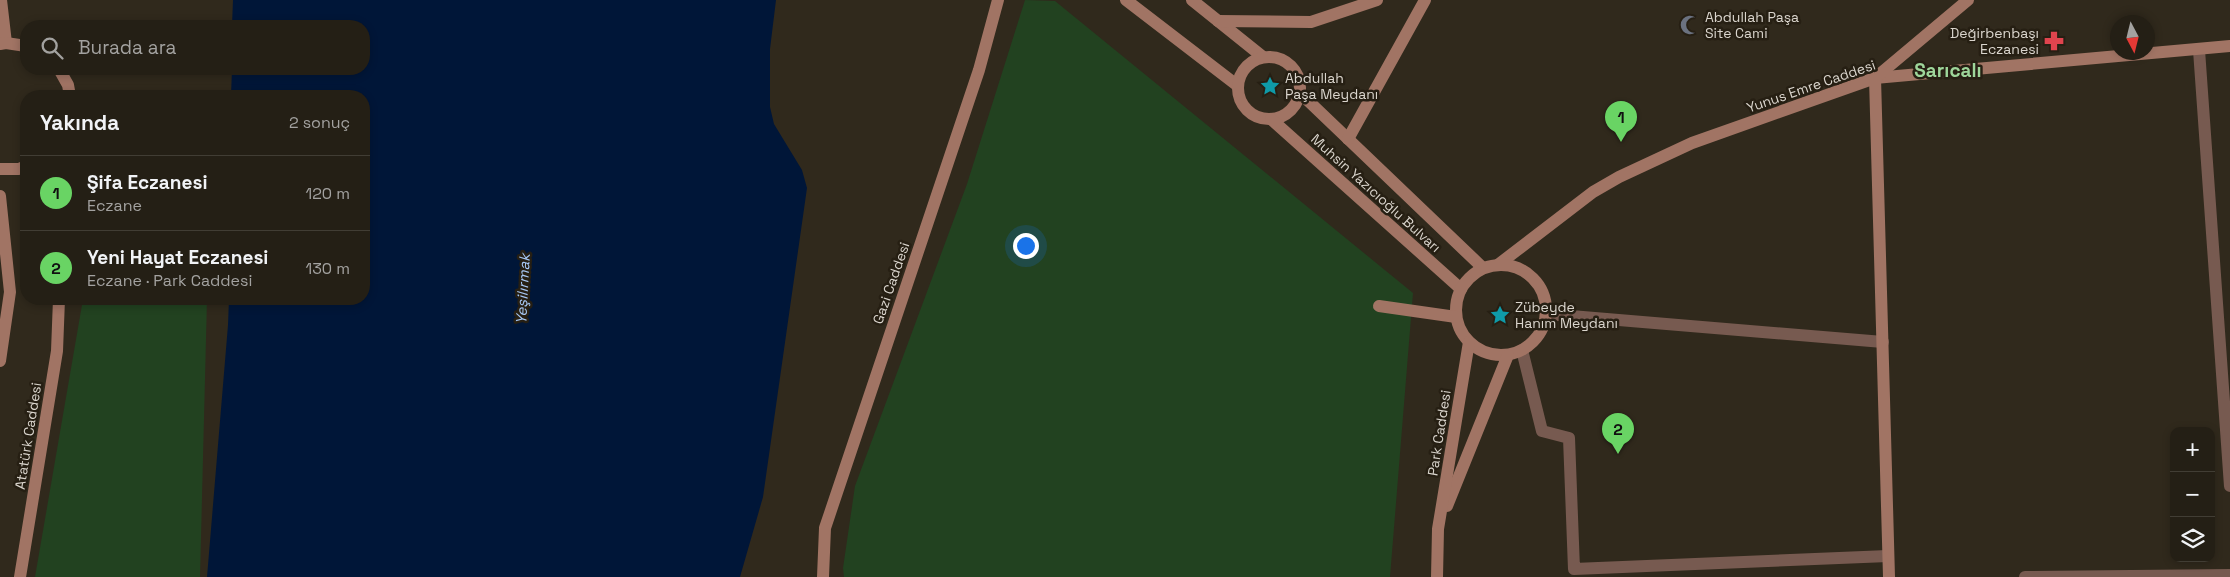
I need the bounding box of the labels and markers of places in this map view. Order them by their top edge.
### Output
place label: Abdullah Paşa Site Cami [1705,8,1799,42]
mosque icon: Abdullah Paşa Site Cami [1679,14,1701,36]
place label: Değirbenbaşı Eczanesi [1950,24,2039,58]
pharmacy icon: Değirbenbaşı Eczanesi [2043,30,2065,52]
place label: Abdullah Paşa Meydanı [1285,69,1378,103]
place icon: Abdullah Paşa Meydanı [1259,75,1281,97]
pin: 1 [1605,101,1637,142]
place label: Zübeyde Hanım Meydanı [1515,298,1618,332]
place icon: Zübeyde Hanım Meydanı [1489,304,1511,326]
pin: 2 [1602,413,1634,454]

